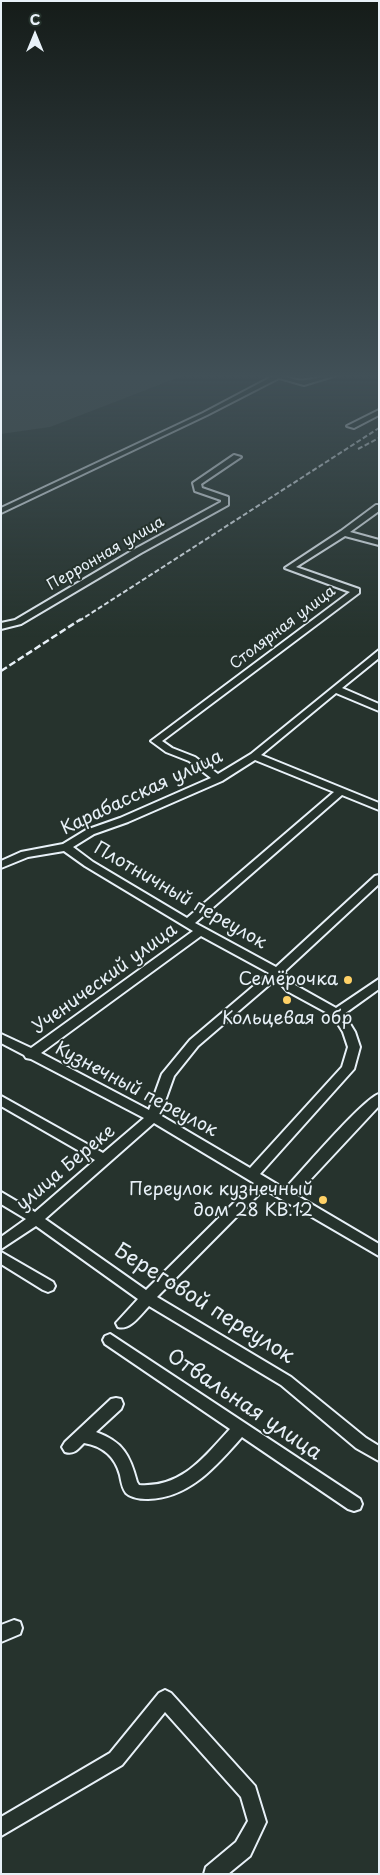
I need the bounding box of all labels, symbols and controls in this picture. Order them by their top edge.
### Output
text: С [30,9,40,30]
north arrow [10,10,60,60]
street label: Перронная улица [44,513,168,595]
street label: Столярная улица [227,582,339,674]
street label: Карабасская улица [58,746,226,840]
street label: Плотничный переулок [90,838,270,954]
street label: Ученический улица [28,919,182,1039]
place label: Семёрочка [239,969,338,991]
marker: Семёрочка [342,974,354,986]
marker: Кольцевая обр [281,994,293,1006]
place label: Кольцевая обр [222,1008,352,1030]
street label: Кузнечный переулок [51,1038,221,1142]
street label: улица Береке [12,1121,120,1215]
place label: Переулок кузнечный дом 28 КВ.12 [129,1179,313,1222]
marker: Переулок кузнечный дом 28 КВ.12 [317,1194,329,1206]
street label: Береговой переулок [109,1238,299,1370]
street label: Отвальная улица [162,1344,326,1466]

